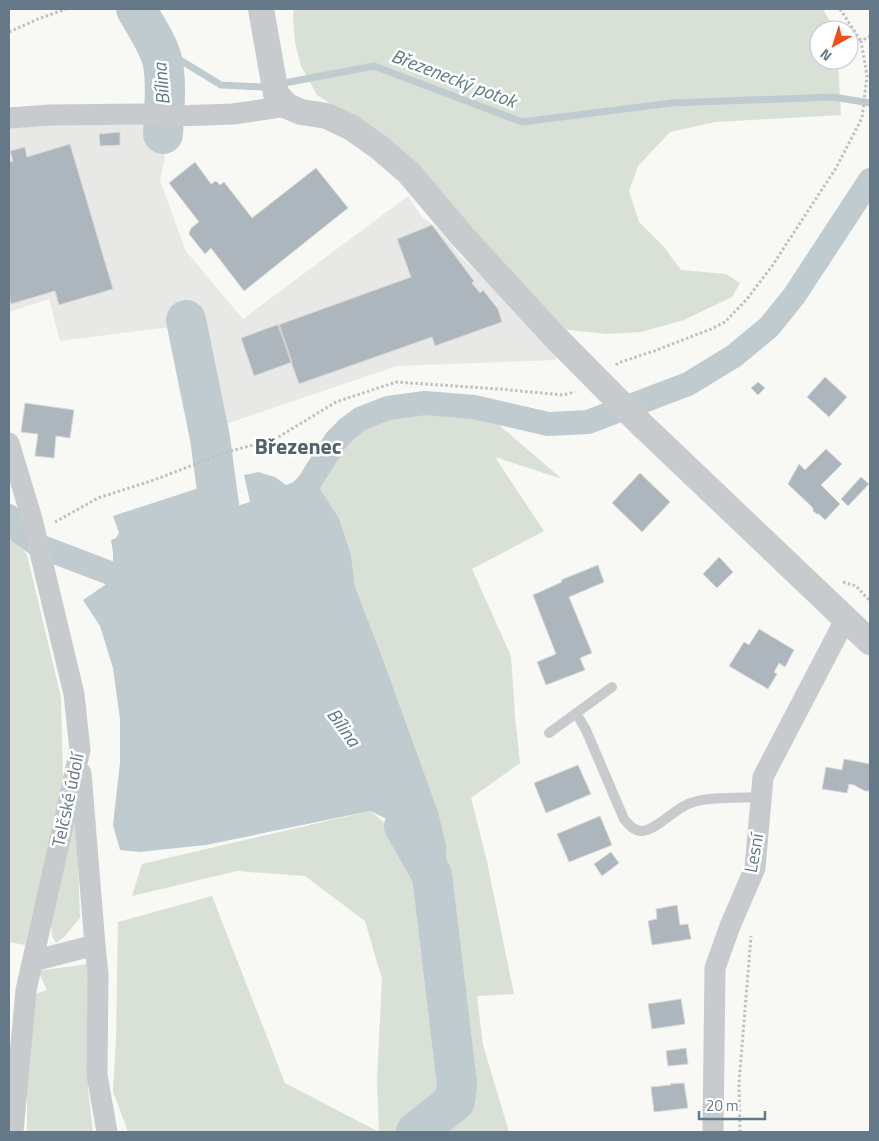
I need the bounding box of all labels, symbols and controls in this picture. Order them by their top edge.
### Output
north arrow [809,20,859,70]
water label: Březenecký potok [387,40,523,116]
text: N [815,44,836,67]
water label: Bílina [144,60,177,106]
district label: Březenec [254,429,342,463]
water label: Bílina [320,701,369,753]
street label: Telčské údolí [44,748,91,849]
street label: Lesní [737,829,771,875]
scale bar [699,1088,765,1120]
text: 20 m [706,1094,739,1117]

